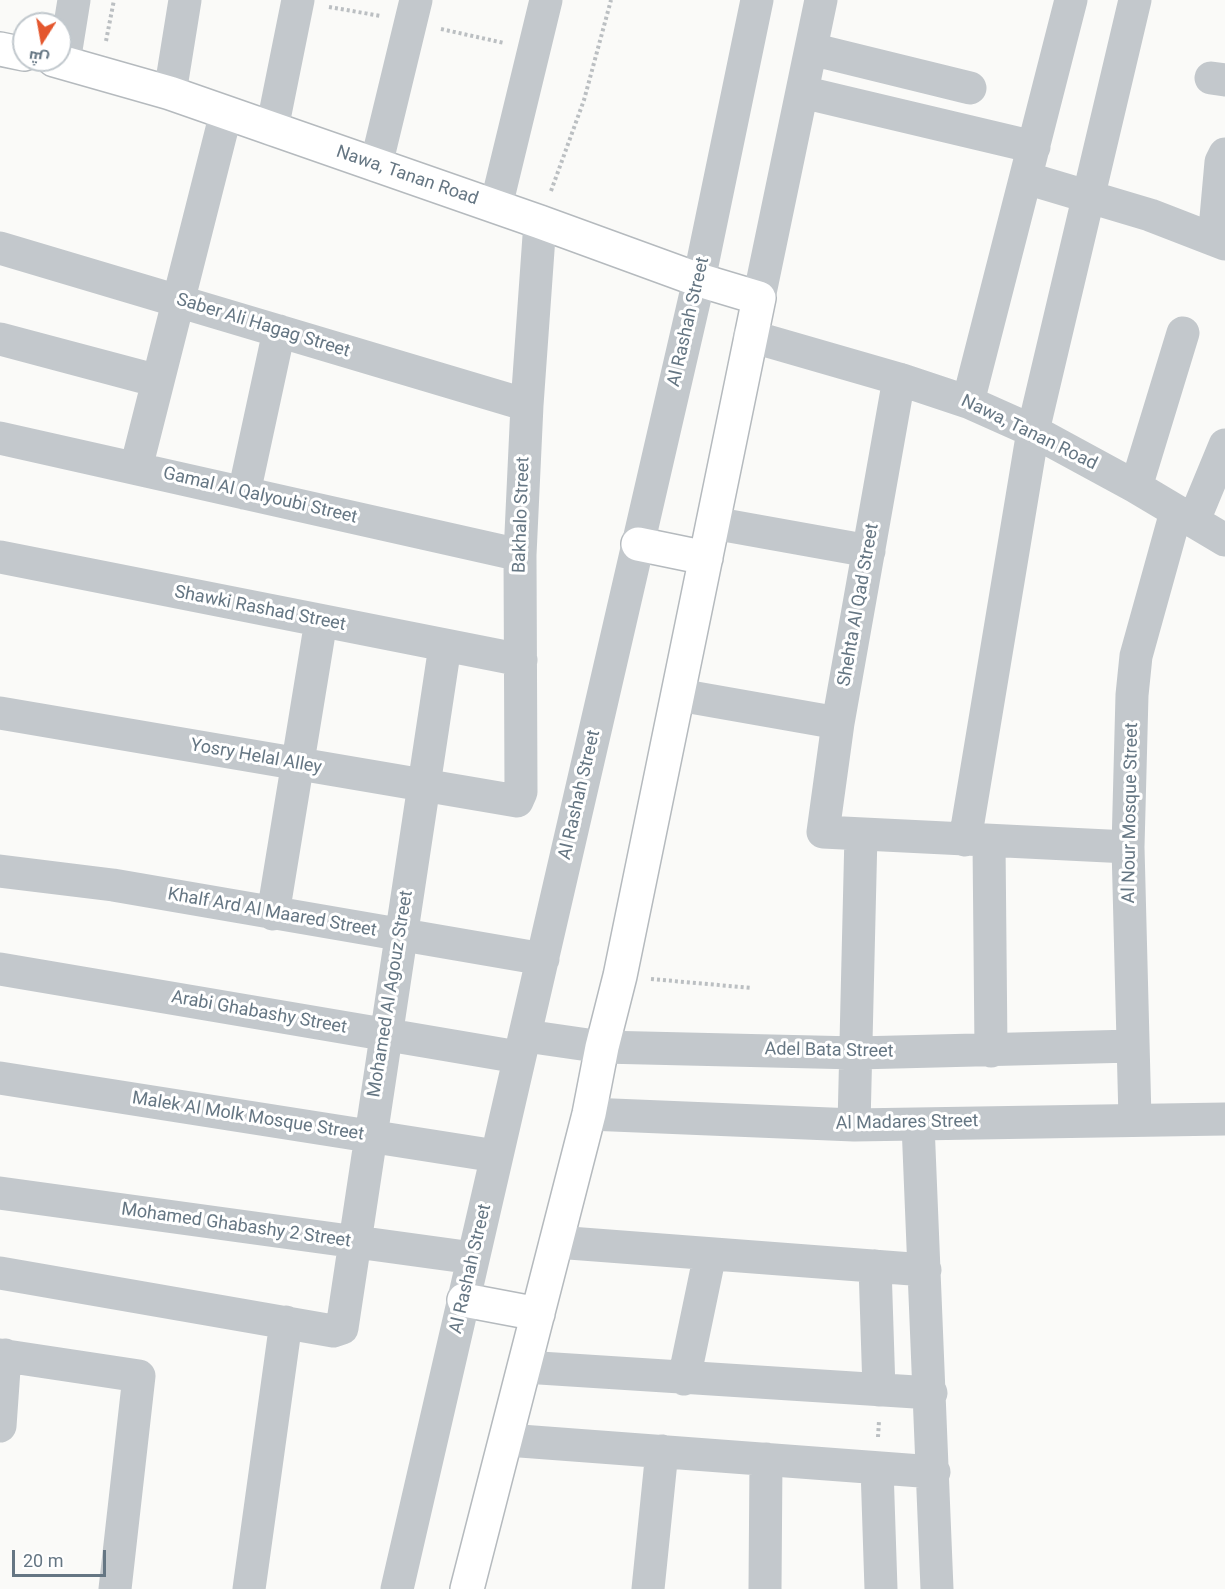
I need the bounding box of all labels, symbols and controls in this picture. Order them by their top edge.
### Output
north arrow [12,12,72,72]
text: ش [27,47,51,69]
street label: Nawa, Tanan Road [333,142,481,210]
street label: Al Rashah Street [664,255,714,389]
street label: Saber Ali Hagag Street [174,289,352,363]
street label: Nawa, Tanan Road [957,391,1101,475]
street label: Bakhalo Street [509,456,535,574]
street label: Gamal Al Qalyoubi Street [161,463,359,529]
street label: Shehta Al Qad Street [834,522,884,688]
street label: Shawki Rashad Street [173,582,347,636]
street label: Al Nour Mosque Street [1119,722,1143,904]
street label: Al Rashah Street [555,728,605,862]
street label: Yosry Helal Alley [189,735,323,779]
street label: Khalf Ard Al Maared Street [166,884,378,942]
street label: Mohamed Al Agouz Street [364,889,418,1099]
street label: Arabi Ghabashy Street [170,987,348,1039]
street label: Adel Bata Street [764,1039,894,1063]
street label: Malek Al Molk Mosque Street [131,1088,365,1146]
street label: Al Madares Street [835,1111,979,1135]
street label: Mohamed Ghabashy 2 Street [120,1199,352,1253]
street label: Al Rashah Street [446,1202,496,1336]
scale bar [15,1538,110,1576]
text: 20 m [23,1550,63,1571]

